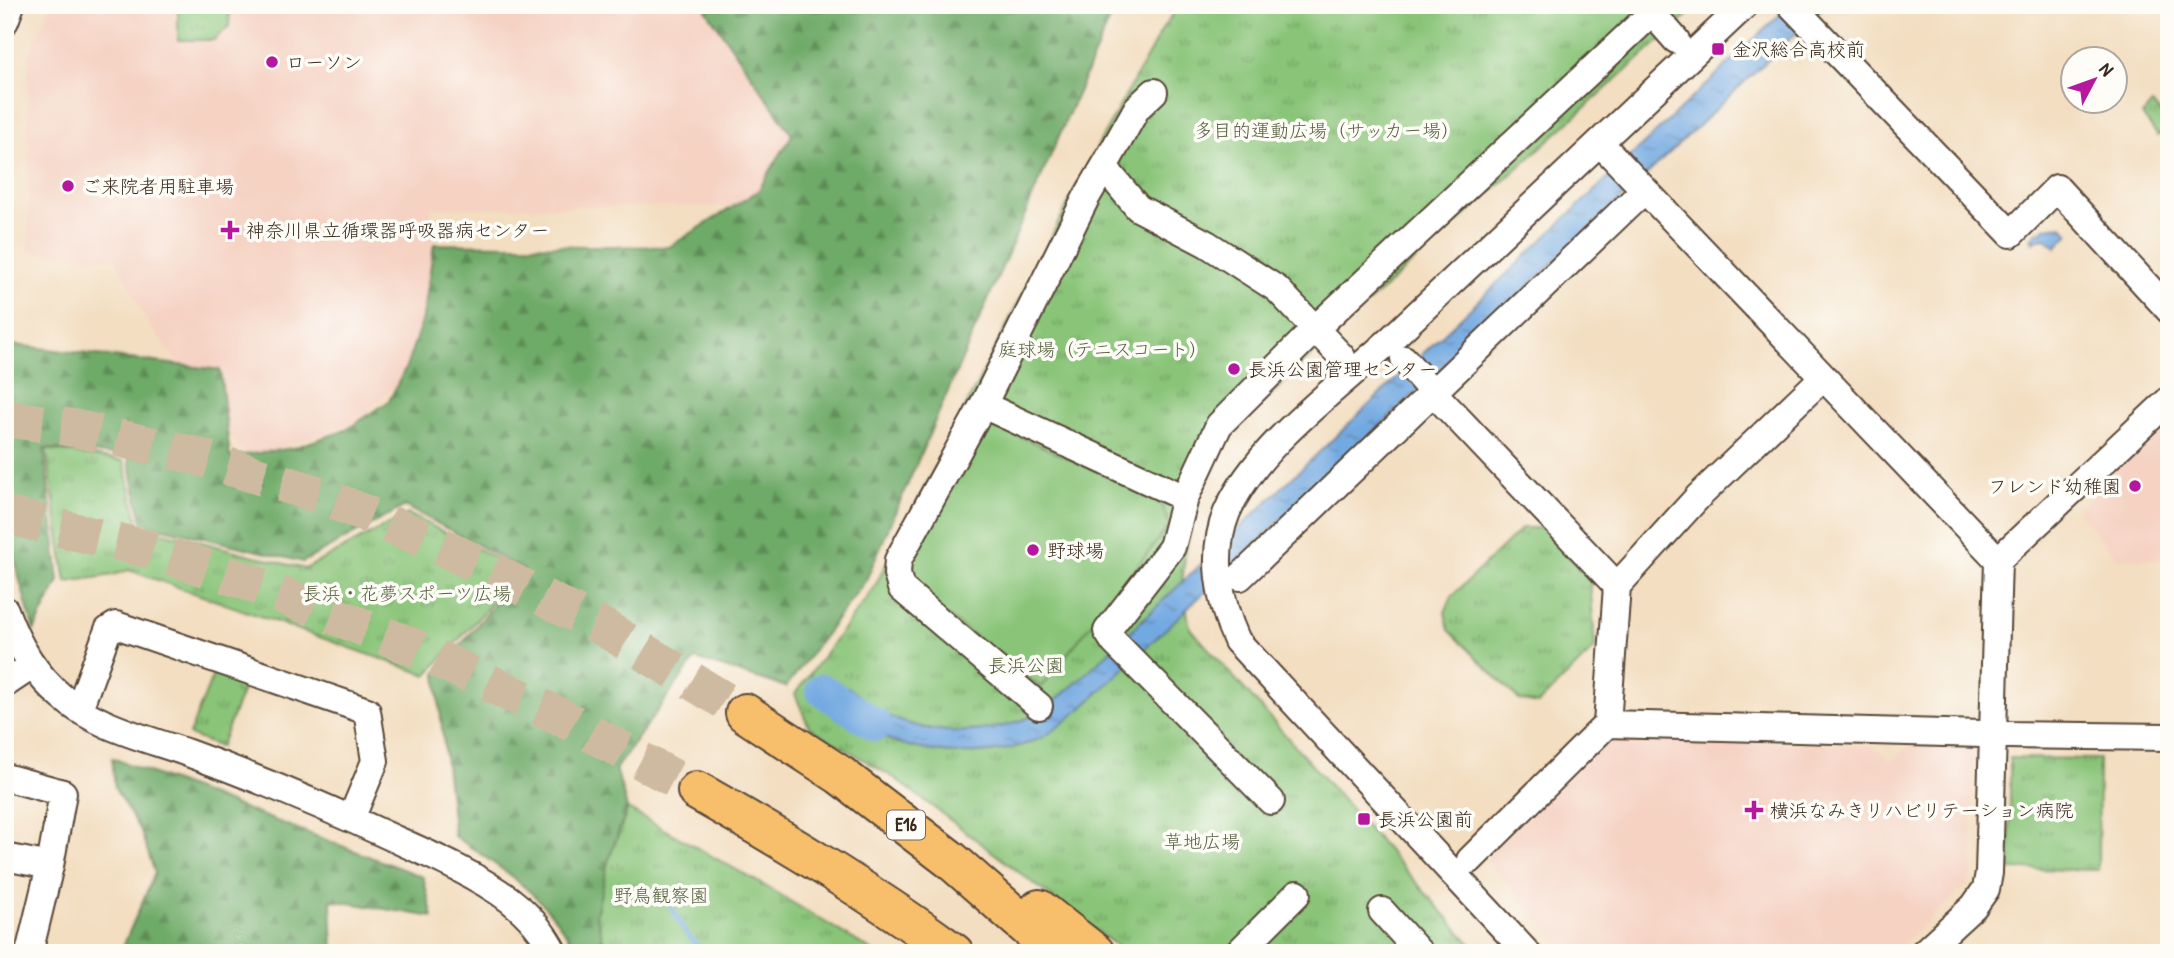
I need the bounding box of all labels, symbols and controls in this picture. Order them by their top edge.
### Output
place label: 金沢総合高校前 [1732,36,1865,62]
marker: 金沢総合高校前 [1710,41,1726,57]
north arrow [2058,46,2128,116]
place label: ローソン [286,49,362,75]
marker: ローソン [264,54,280,70]
text: N [2094,57,2120,81]
park label: 多目的運動広場（サッカー場） [1194,117,1460,143]
place label: ご来院者用駐車場 [82,173,234,199]
marker: ご来院者用駐車場 [60,178,76,194]
place label: 神奈川県立循環器呼吸器病センター [246,217,549,243]
marker: 神奈川県立循環器呼吸器病センター [220,220,240,240]
park label: 庭球場（テニスコート） [998,336,1208,362]
place label: 長浜公園管理センター [1248,356,1437,382]
marker: 長浜公園管理センター [1226,361,1242,377]
place label: フレンド幼稚園 [1988,473,2121,499]
marker: フレンド幼稚園 [2127,478,2143,494]
place label: 野球場 [1047,537,1104,563]
marker: 野球場 [1025,542,1041,558]
park label: 長浜・花夢スポーツ広場 [303,580,511,606]
park label: 長浜公園 [988,652,1064,678]
place label: 横浜なみきリハビリテーション病院 [1770,797,2074,823]
marker: 横浜なみきリハビリテーション病院 [1744,800,1764,820]
place label: 長浜公園前 [1378,806,1473,832]
road number: E16 [887,810,925,840]
marker: 長浜公園前 [1356,811,1372,827]
park label: 草地広場 [1164,828,1240,854]
park label: 野鳥観察園 [613,882,709,908]

